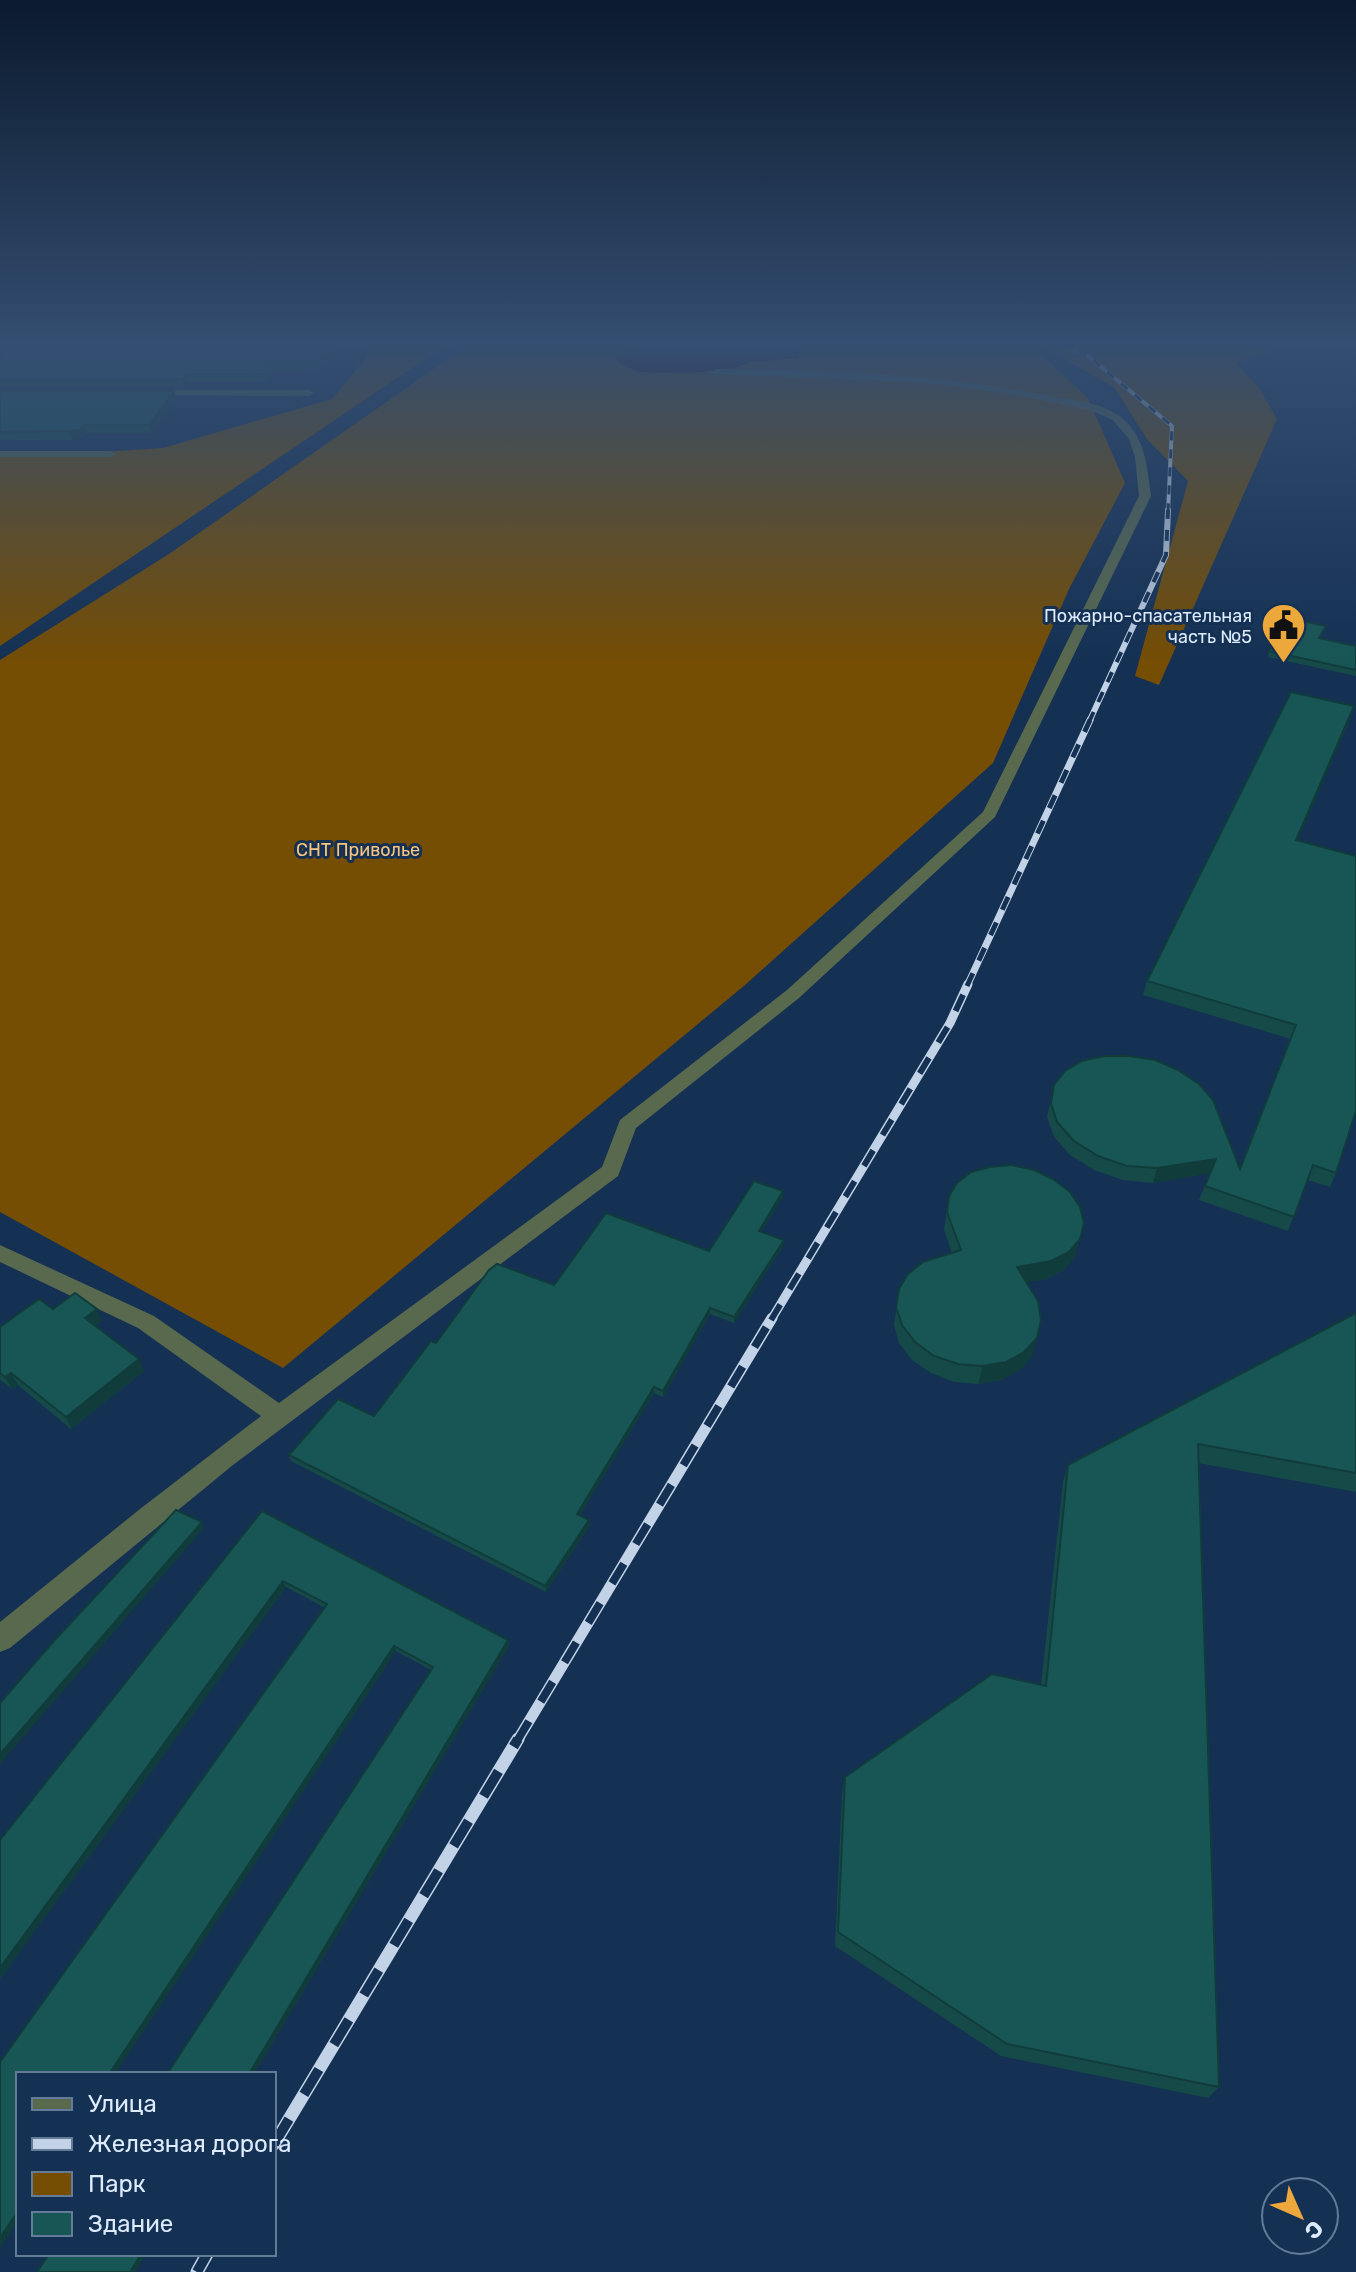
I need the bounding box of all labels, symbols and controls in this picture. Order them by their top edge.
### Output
public building icon: Пожарно-спасательная часть №5 [1259,602,1307,665]
place label: Пожарно-спасательная часть №5 [1044,605,1252,648]
park label: СНТ Приволье [296,839,420,861]
legend [16,2072,276,2256]
text: Улица [88,2090,157,2118]
text: Железная дорога [88,2130,291,2158]
text: Парк [88,2170,146,2198]
north arrow [1260,2176,1340,2256]
text: Здание [88,2210,173,2238]
text: С [1299,2215,1329,2245]

